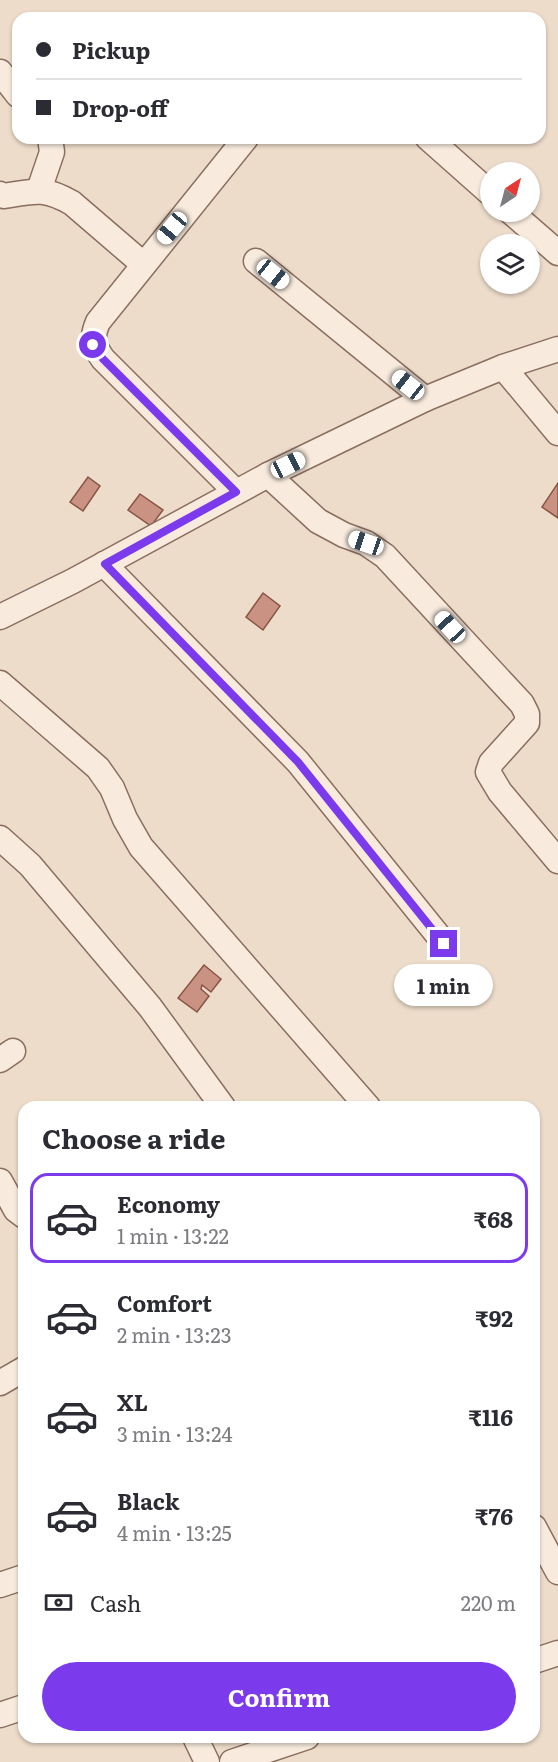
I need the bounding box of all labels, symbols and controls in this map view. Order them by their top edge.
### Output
text: Pickup [72,33,150,66]
text: Drop-off [72,91,168,124]
north arrow [480,162,540,222]
map controls [480,162,540,294]
car [154,208,190,248]
button: layers [480,234,540,294]
car [253,256,293,292]
route start [79,331,106,358]
car [388,367,428,403]
car [268,449,308,481]
car [346,529,386,557]
car [431,608,469,646]
route end [430,930,457,957]
callout: 1 min [394,965,494,1007]
text: 1 min [417,970,470,1000]
text: Choose a ride [42,1117,225,1157]
text: Economy [117,1187,220,1220]
icon: car [45,1191,99,1245]
text: ₹68 [474,1202,513,1235]
text: 1 min · 13:22 [117,1220,229,1250]
text: Comfort [117,1286,212,1319]
icon: car [45,1290,99,1344]
text: ₹92 [475,1301,513,1334]
text: 2 min · 13:23 [117,1319,232,1349]
text: XL [117,1385,148,1418]
icon: car [45,1389,99,1443]
text: ₹116 [468,1400,513,1433]
text: 3 min · 13:24 [117,1418,232,1448]
text: Black [117,1484,179,1517]
icon: car [45,1488,99,1542]
text: ₹76 [475,1499,513,1532]
text: 4 min · 13:25 [117,1517,232,1547]
icon: cash [42,1586,75,1619]
text: Cash [90,1586,141,1619]
text: 220 m [461,1587,516,1617]
button: Confirm [42,1662,516,1731]

